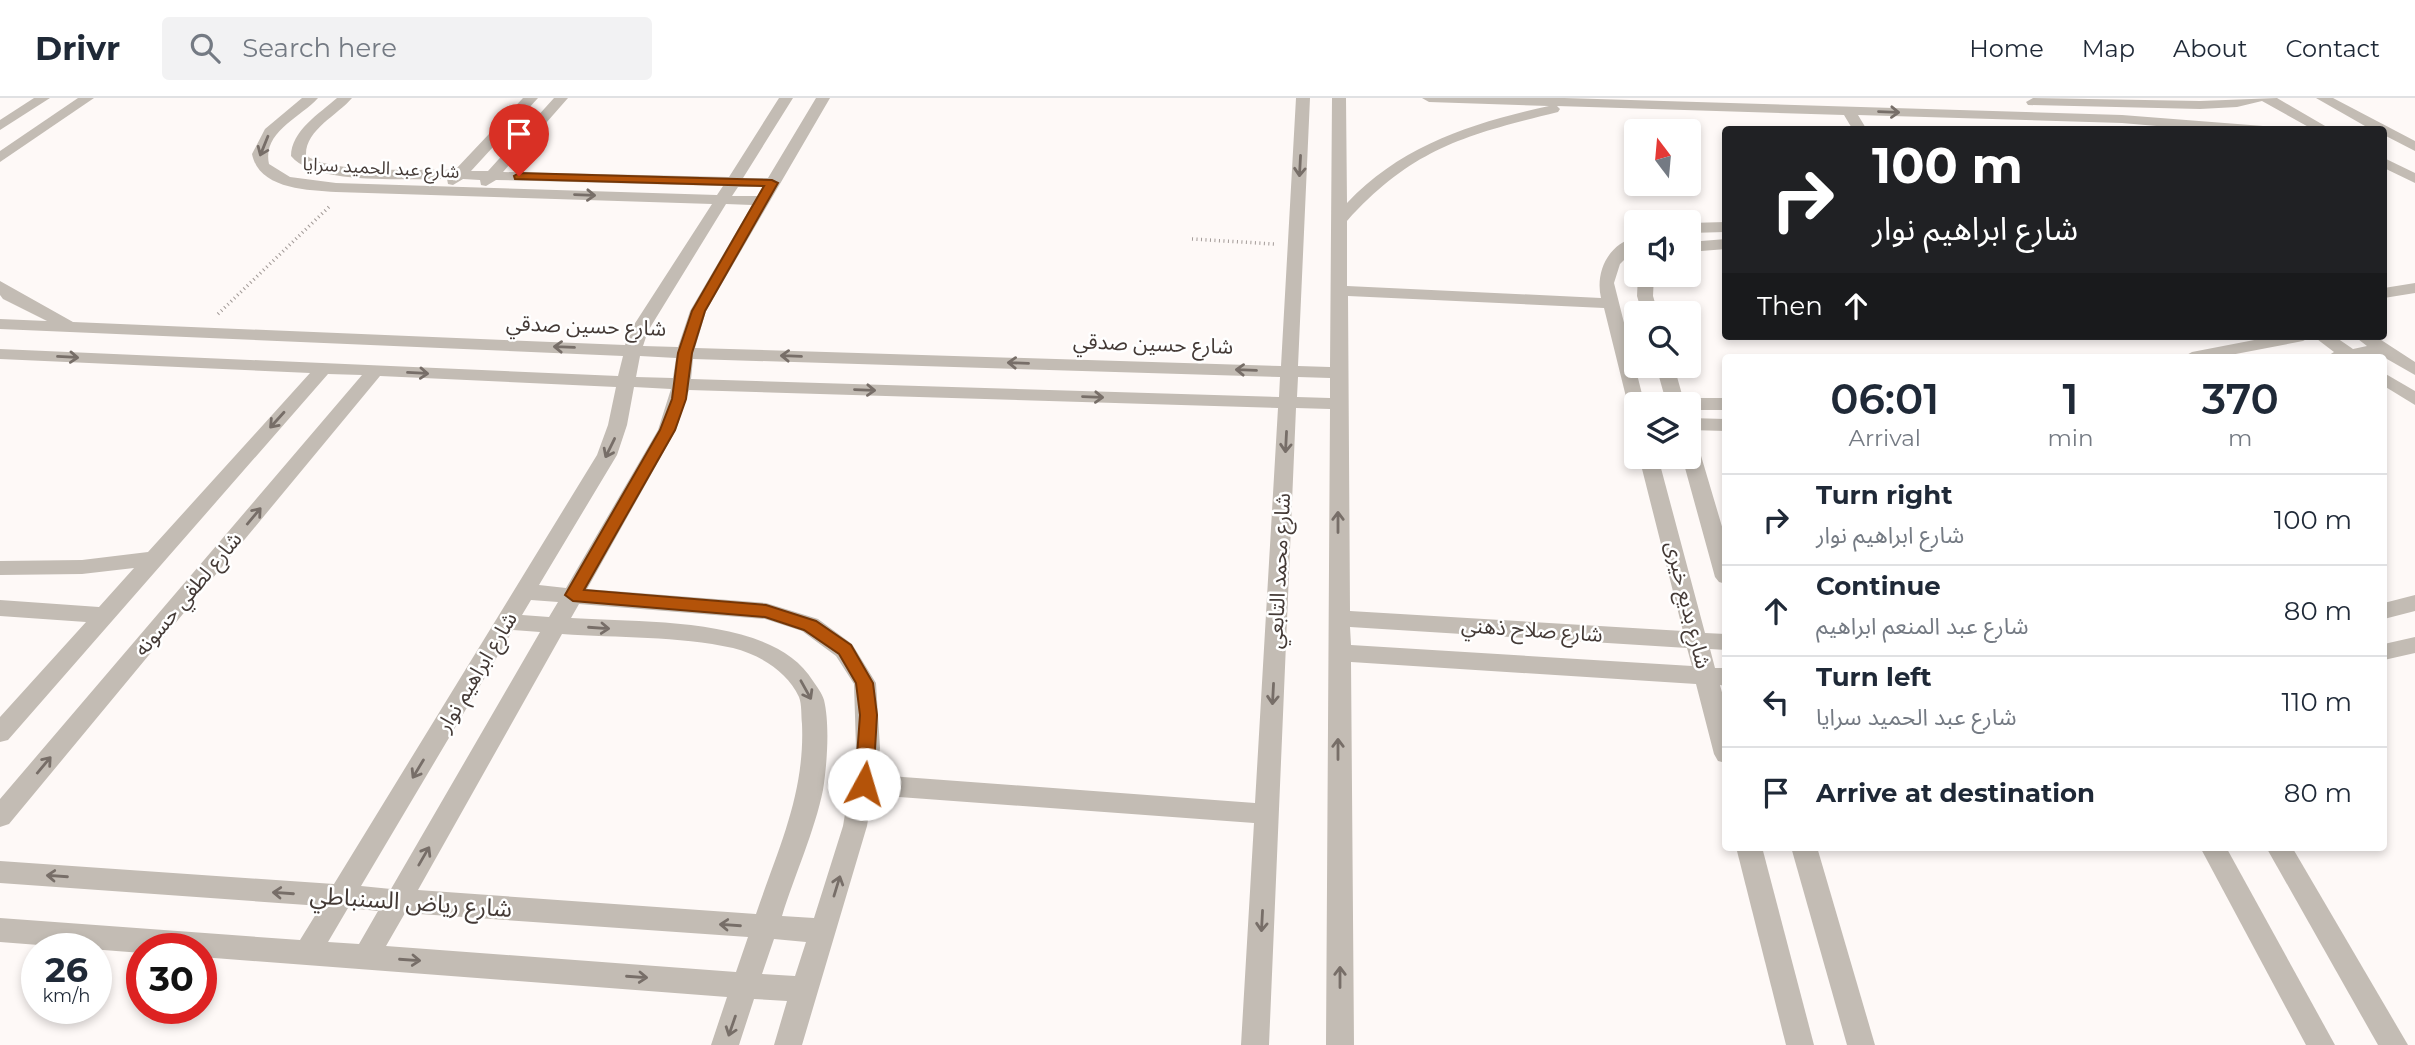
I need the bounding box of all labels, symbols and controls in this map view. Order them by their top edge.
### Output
search box [162,17,652,80]
text: Drivr [35,28,120,68]
icon: search [186,29,224,67]
text: Search here [242,32,397,64]
text: Home [1969,34,2044,63]
text: Map [2082,34,2135,63]
text: About [2173,34,2247,63]
text: Contact [2285,34,2380,63]
pin [489,104,549,176]
one-way arrow [1878,105,1901,119]
icon: arrive [500,115,538,153]
north arrow [1624,119,1701,196]
map controls [1624,119,1701,469]
one-way arrow [257,135,270,156]
text: 100 m [1872,136,2023,195]
street label: شارع عبد الحميد سرايا [302,153,460,186]
one-way arrow [1293,154,1306,177]
icon: right [1757,154,1848,245]
one-way arrow [573,189,596,202]
text: شارع ابراهيم نوار [1872,209,2078,248]
button: sound [1624,210,1701,287]
icon: ahead [1837,287,1875,325]
text: Then [1757,290,1823,322]
button: search [1624,301,1701,378]
street label: شارع حسين صدقي [505,310,667,345]
street label: شارع حسين صدقي [1072,328,1234,363]
one-way arrow [552,341,575,354]
one-way arrow [780,349,803,362]
one-way arrow [56,351,79,364]
one-way arrow [1007,356,1030,370]
one-way arrow [1234,363,1257,377]
one-way arrow [406,366,429,379]
text: 06:01 [1830,373,1939,425]
text: 1 [2063,373,2079,425]
text: 370 [2202,373,2279,425]
one-way arrow [854,384,877,397]
one-way arrow [1081,391,1104,404]
button: layers [1624,392,1701,469]
one-way arrow [269,410,285,428]
text: Arrival [1848,424,1921,452]
text: min [2047,424,2094,452]
text: m [2228,424,2253,452]
one-way arrow [1279,431,1292,454]
one-way arrow [602,437,616,458]
text: Turn right [1816,479,1952,511]
street label: شارع محمد التابعي [1262,492,1299,650]
icon: right [1757,501,1795,539]
text: 100 m [2274,504,2352,536]
one-way arrow [246,507,261,525]
one-way arrow [1331,511,1345,534]
text: شارع ابراهيم نوار [1816,521,1964,549]
street label: شارع لطفي حسونه [129,527,250,663]
street label: شارع بديع خيرى [1658,538,1716,672]
text: Continue [1816,570,1941,602]
icon: ahead [1757,592,1795,630]
text: 80 m [2284,595,2352,627]
street label: شارع ابراهيم نوار [430,607,525,739]
street label: شارع صلاح ذهني [1460,612,1604,651]
text: شارع عبد المنعم ابراهيم [1816,612,2029,640]
one-way arrow [587,622,610,635]
text: Turn left [1816,661,1932,693]
one-way arrow [799,680,813,700]
one-way arrow [1267,682,1280,705]
icon: left [1757,683,1795,721]
text: 110 m [2282,686,2352,718]
text: شارع عبد الحميد سرايا [1816,703,2016,731]
one-way arrow [1331,738,1345,761]
position arrow [827,747,901,821]
one-way arrow [36,756,52,774]
one-way arrow [410,759,424,779]
icon: arrive [1757,774,1795,812]
text: Arrive at destination [1816,777,2095,809]
text: 80 m [2284,777,2352,809]
one-way arrow [417,846,431,866]
one-way arrow [45,870,68,883]
one-way arrow [831,875,844,897]
street label: شارع رياض السنباطي [309,880,513,928]
one-way arrow [273,886,295,899]
one-way arrow [1255,909,1268,932]
one-way arrow [719,918,742,931]
speed limit sign: 30 [126,933,217,1024]
text: 26 [45,948,88,991]
one-way arrow [398,954,421,967]
one-way arrow [1333,966,1347,989]
one-way arrow [625,971,648,984]
text: km/h [42,985,91,1007]
one-way arrow [725,1014,737,1036]

